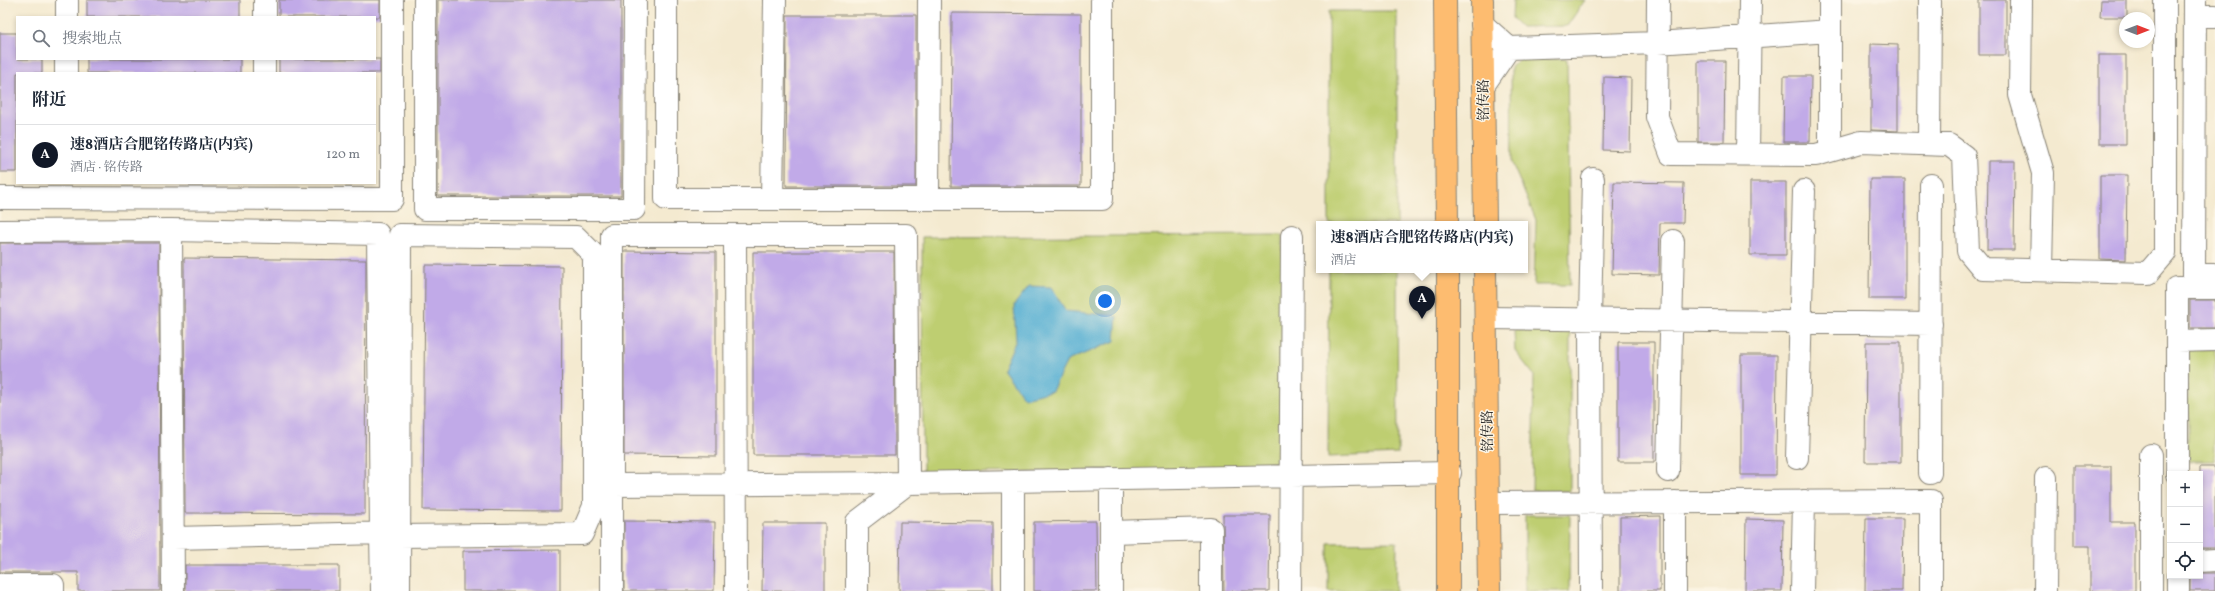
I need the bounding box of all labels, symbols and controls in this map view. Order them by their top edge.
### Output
north arrow [2119,12,2155,48]
search box [16,16,376,60]
icon: search [30,27,52,49]
text: 搜索地点 [62,29,122,50]
street label: 铭传路 [1475,79,1494,121]
text: 附近 [32,89,66,112]
text: 速8酒店合肥铭传路店(内宾) [70,135,253,156]
text: A [40,146,50,164]
text: 120 m [326,146,360,164]
text: 酒店 · 铭传路 [70,159,143,177]
popup [1316,221,1528,273]
text: 速8酒店合肥铭传路店(内宾) [1331,228,1513,249]
text: 酒店 [1331,252,1357,270]
pin: A [1409,286,1435,319]
your location [1095,291,1115,311]
street label: 铭传路 [1479,410,1498,452]
map controls [2167,471,2203,579]
button: + [2167,471,2203,507]
button: − [2167,507,2203,543]
button: locate [2167,543,2203,579]

